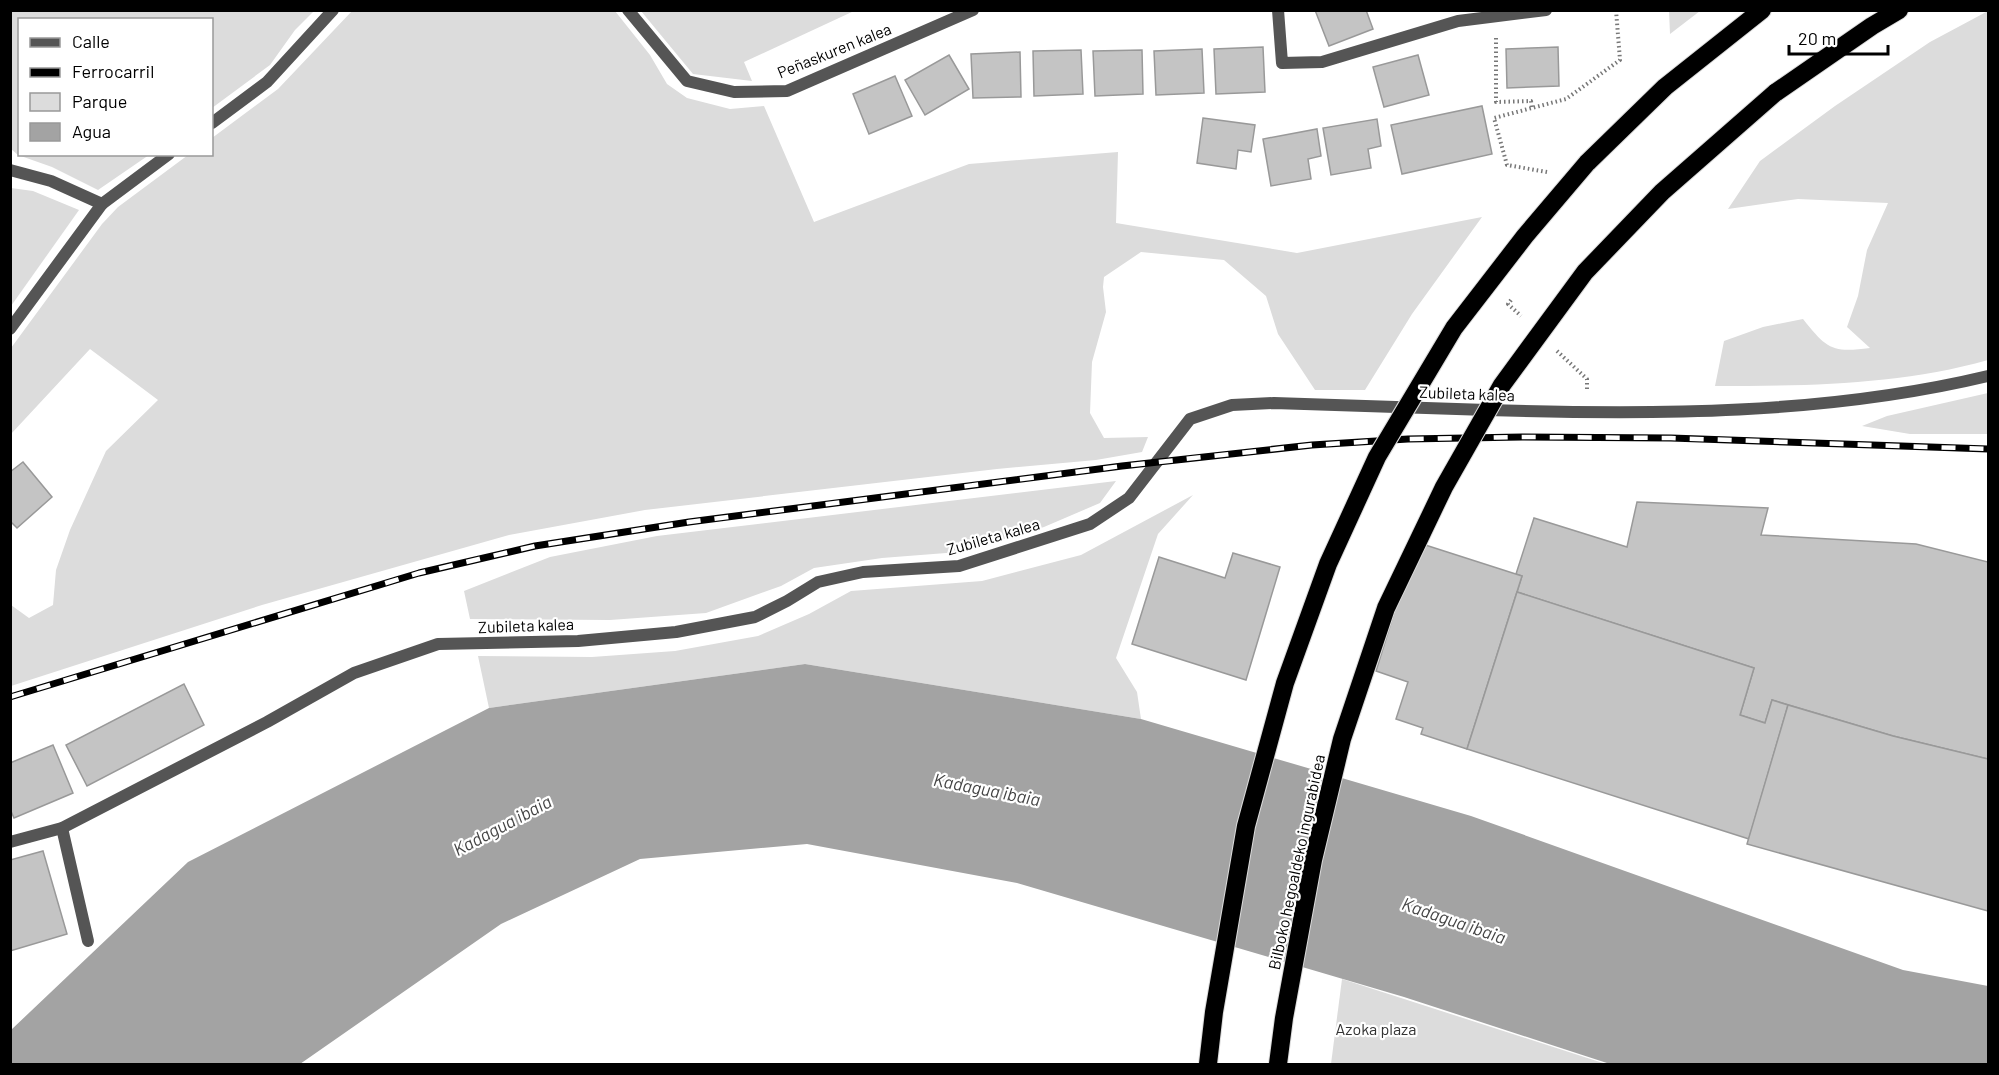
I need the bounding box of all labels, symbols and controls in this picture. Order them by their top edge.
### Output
legend [18,18,213,156]
street label: Peñaskuren kalea [774,18,894,82]
scale bar [1789,18,1888,56]
text: 20 m [1798,27,1836,49]
text: Calle [72,30,110,52]
text: Ferrocarril [72,60,154,82]
text: Parque [72,90,127,112]
text: Agua [72,120,111,142]
street label: Zubileta kalea [1419,382,1515,404]
street label: Zubileta kalea [944,514,1042,558]
street label: Zubileta kalea [478,614,574,636]
street label: Bilboko hegoaldeko ingurabidea [1264,753,1328,971]
water label: Kadagua ibaia [932,768,1042,810]
water label: Kadagua ibaia [449,790,555,860]
water label: Kadagua ibaia [1399,892,1509,948]
park label: Azoka plaza [1336,1019,1416,1038]

